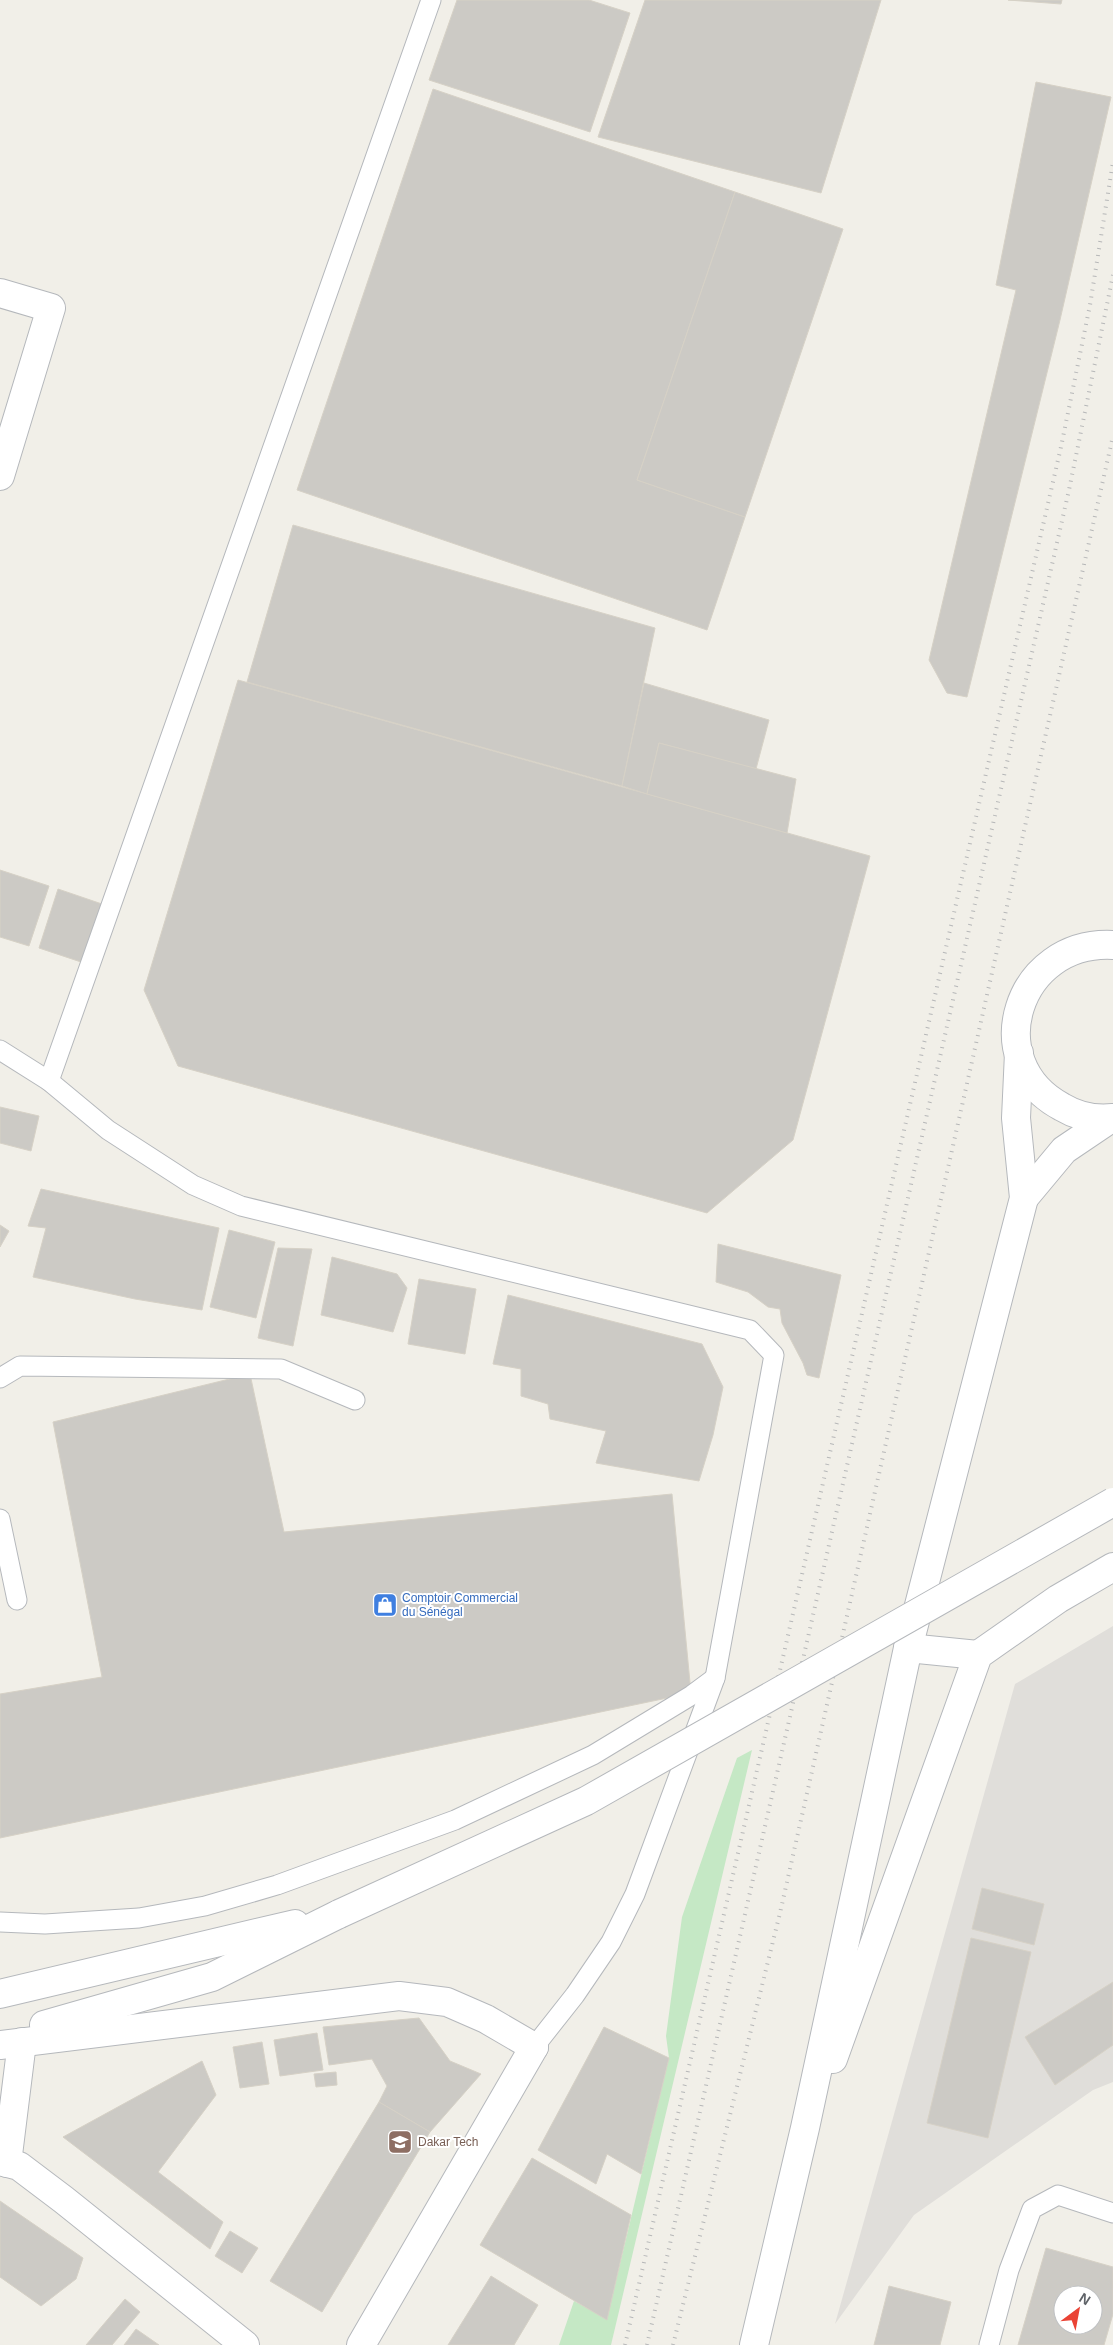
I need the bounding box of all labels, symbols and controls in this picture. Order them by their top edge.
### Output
place label: Comptoir Commercial du Sénégal [402,1591,518,1619]
shop icon: Comptoir Commercial du Sénégal [372,1592,398,1618]
school or university icon: Dakar Tech [387,2129,413,2155]
place label: Dakar Tech [418,2135,478,2149]
north arrow [1053,2285,1103,2335]
text: N [1076,2290,1093,2308]

